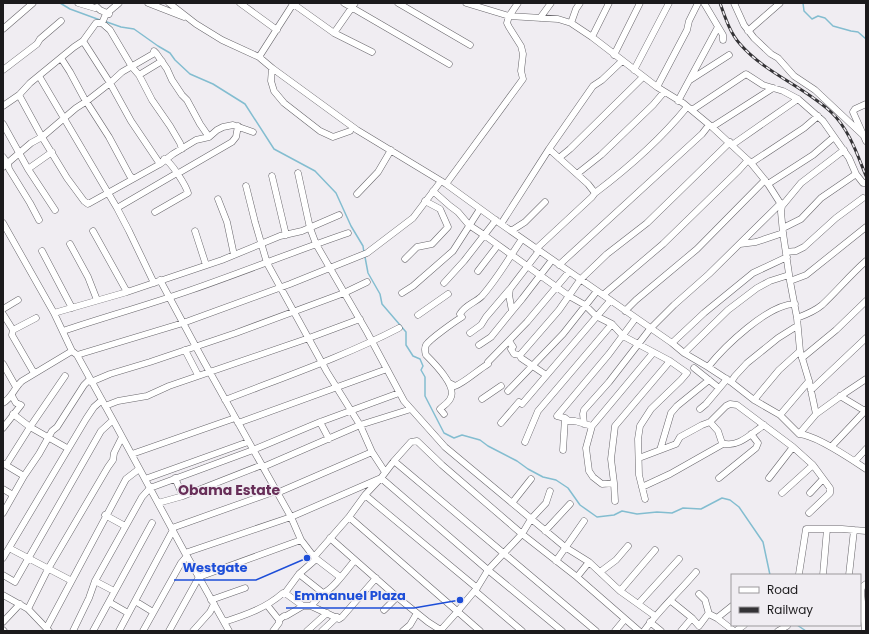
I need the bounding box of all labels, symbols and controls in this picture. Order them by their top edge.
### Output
district label: Obama Estate [178,480,280,500]
callout: Westgate [174,555,256,580]
text: Westgate [182,558,248,577]
legend [731,574,861,626]
text: Road [767,581,798,598]
callout: Emmanuel Plaza [286,583,414,608]
text: Emmanuel Plaza [294,586,406,605]
text: Railway [767,601,813,618]

